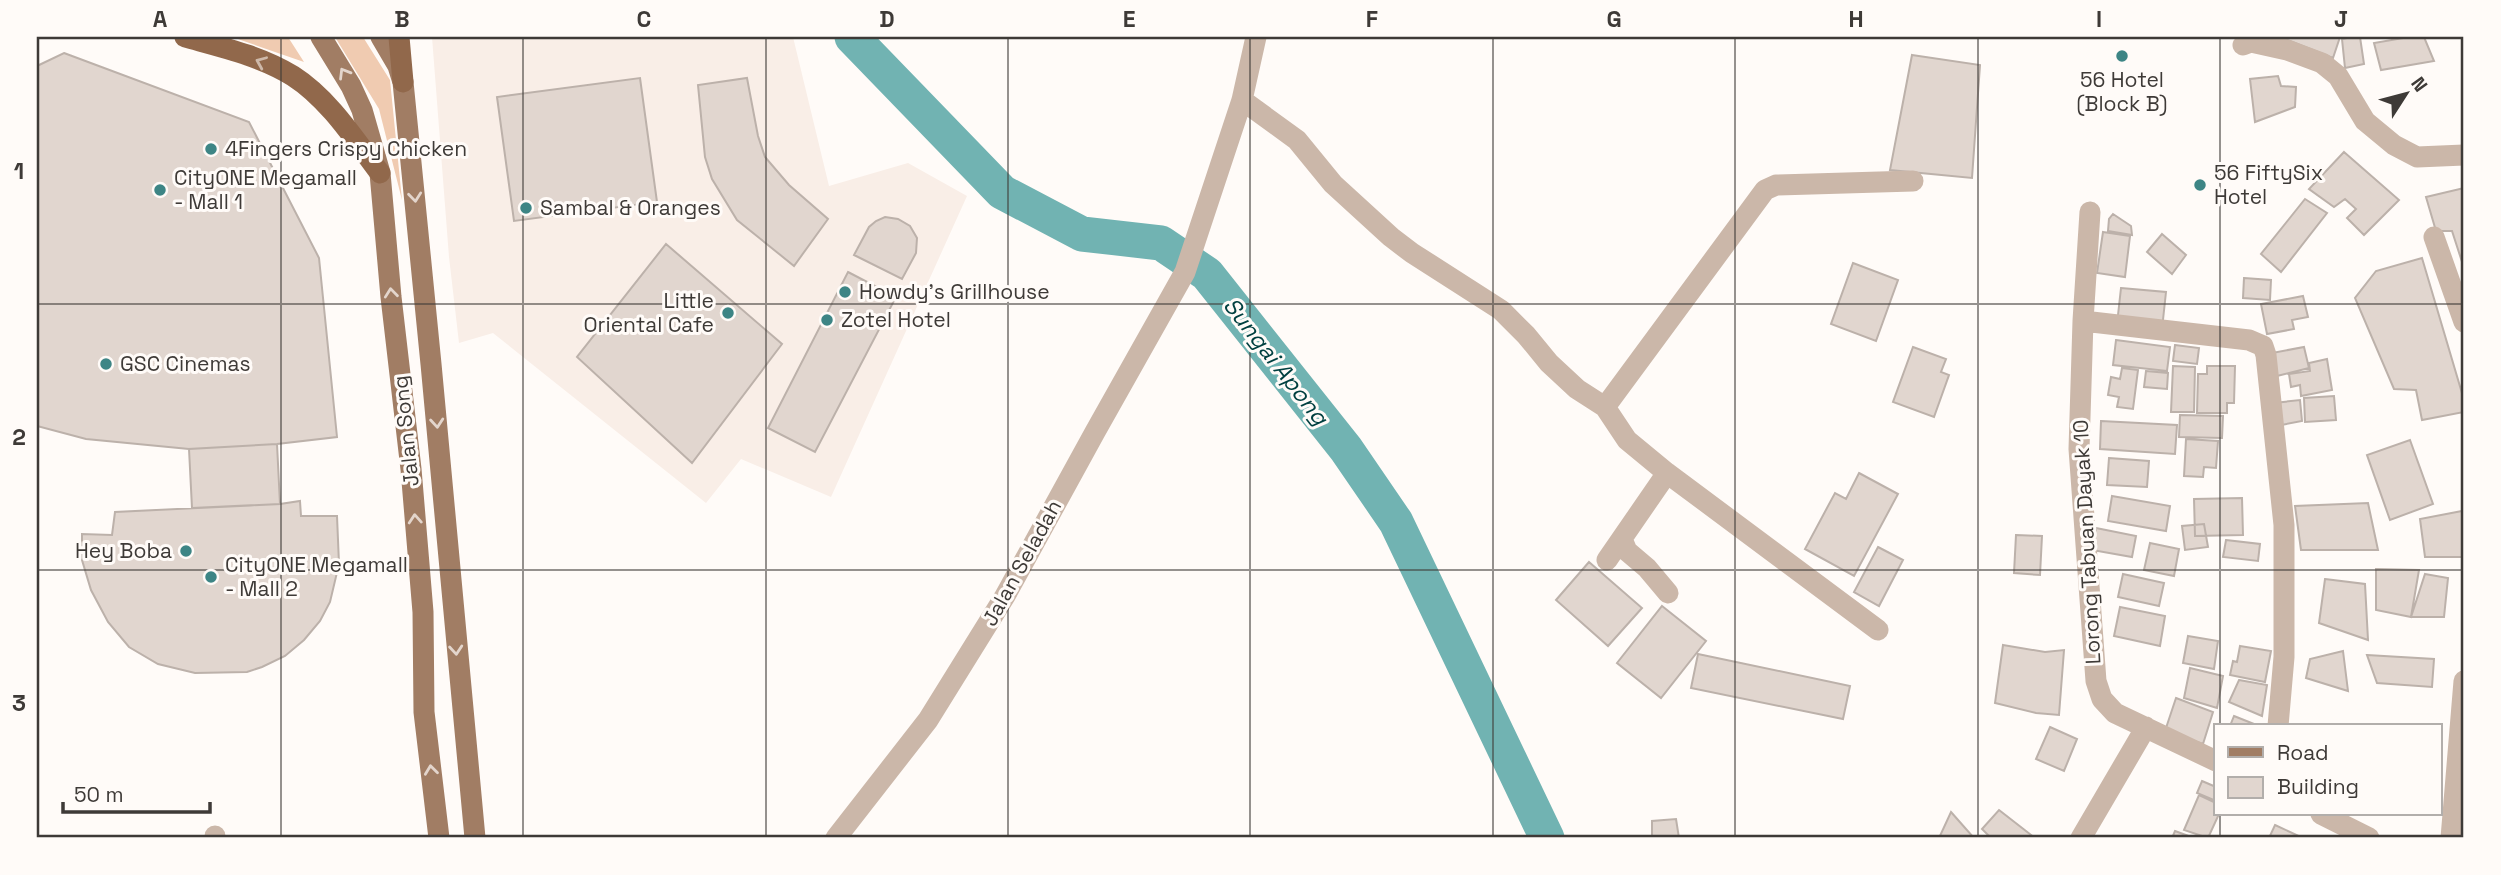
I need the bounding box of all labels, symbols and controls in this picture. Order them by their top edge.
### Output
text: A [153,4,168,34]
text: B [394,4,410,34]
text: C [637,4,651,34]
text: D [879,4,895,34]
text: E [1123,4,1135,34]
text: F [1366,4,1378,34]
text: G [1606,4,1622,34]
text: H [1848,4,1864,34]
text: I [2096,4,2102,34]
text: J [2334,4,2348,34]
marker: 56 Hotel (Block B) [2114,48,2130,64]
one-way arrow [256,56,268,70]
north arrow [2372,60,2442,130]
place label: 56 Hotel (Block B) [2077,66,2167,117]
one-way arrow [339,67,352,80]
text: N [2405,72,2433,97]
place label: 4Fingers Crispy Chicken [225,135,467,162]
marker: 4Fingers Crispy Chicken [203,141,219,157]
text: 1 [14,156,24,186]
place label: 56 FiftySix Hotel [2214,159,2323,210]
place label: CityONE Megamall - Mall 1 [174,164,357,215]
marker: 56 FiftySix Hotel [2192,177,2208,193]
marker: CityONE Megamall - Mall 1 [152,182,168,198]
one-way arrow [407,191,422,203]
place label: Sambal & Oranges [540,194,721,221]
marker: Sambal & Oranges [518,200,534,216]
place label: Howdy's Grillhouse [859,278,1050,305]
marker: Howdy's Grillhouse [837,284,853,300]
one-way arrow [384,287,399,298]
place label: Little Oriental Cafe [584,287,714,338]
water label: Sungai Apong [1217,291,1336,432]
marker: Little Oriental Cafe [720,305,736,321]
place label: Zotel Hotel [841,306,951,333]
marker: Zotel Hotel [819,312,835,328]
place label: GSC Cinemas [120,350,251,377]
marker: GSC Cinemas [98,356,114,372]
street label: Jalan Song [386,374,425,488]
one-way arrow [429,418,444,429]
street label: Lorong Tabuan Dayak 10 [2067,419,2106,665]
text: 2 [12,422,26,452]
street label: Jalan Seladah [976,495,1067,631]
one-way arrow [408,513,423,524]
place label: Hey Boba [75,537,172,564]
marker: Hey Boba [178,543,194,559]
place label: CityONE Megamall - Mall 2 [225,551,408,602]
marker: CityONE Megamall - Mall 2 [203,569,219,585]
one-way arrow [448,645,463,656]
text: 3 [12,688,26,718]
legend [2214,724,2442,816]
text: Road [2277,739,2329,766]
one-way arrow [424,765,439,776]
scale bar [63,770,210,814]
text: Building [2277,773,2359,800]
text: 50 m [74,781,124,808]

